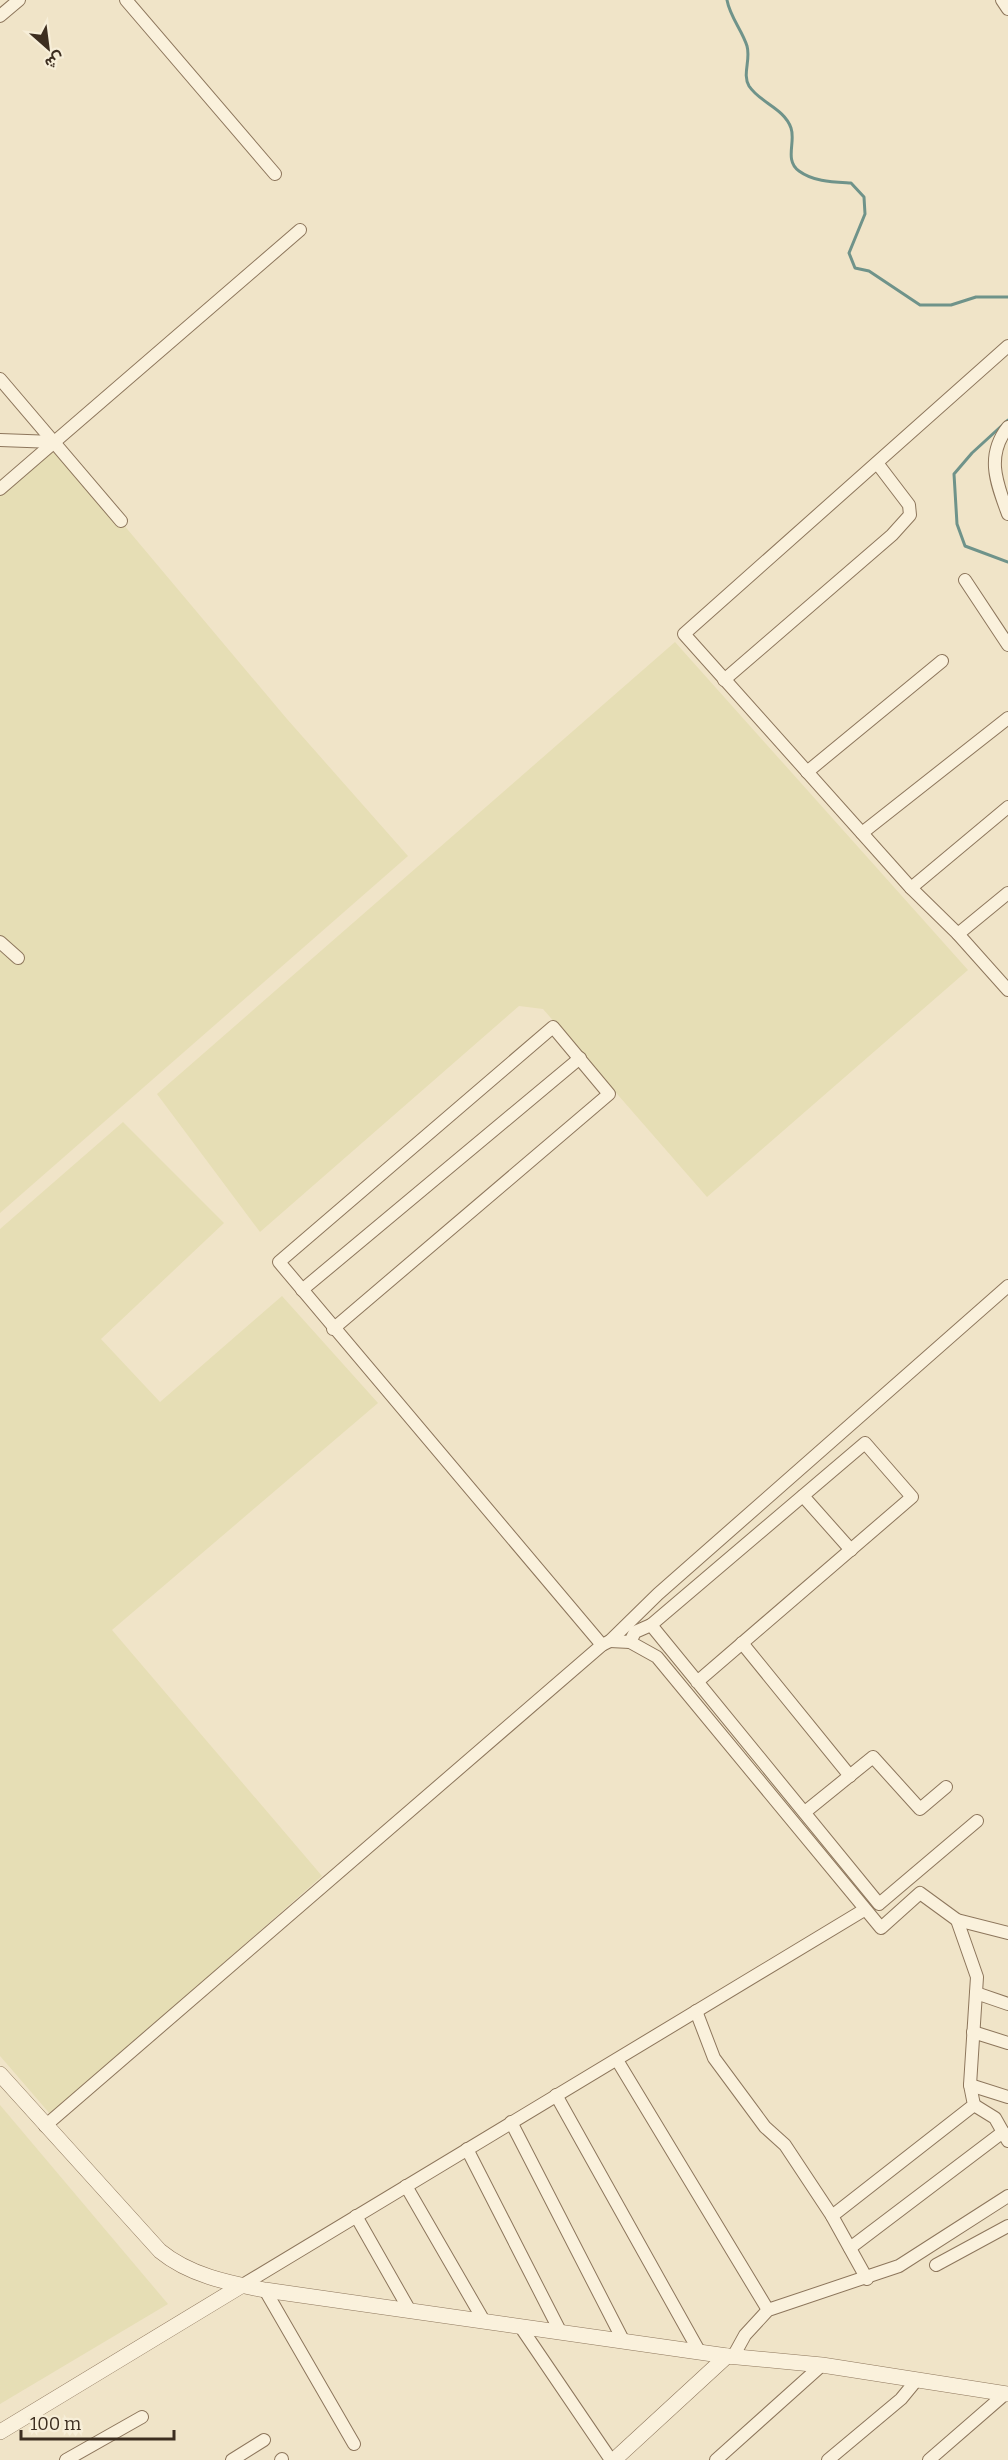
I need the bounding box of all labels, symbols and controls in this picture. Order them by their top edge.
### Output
north arrow [18,18,78,78]
text: ش [42,48,68,74]
scale bar [21,2403,174,2441]
text: 100 m [30,2413,81,2435]

